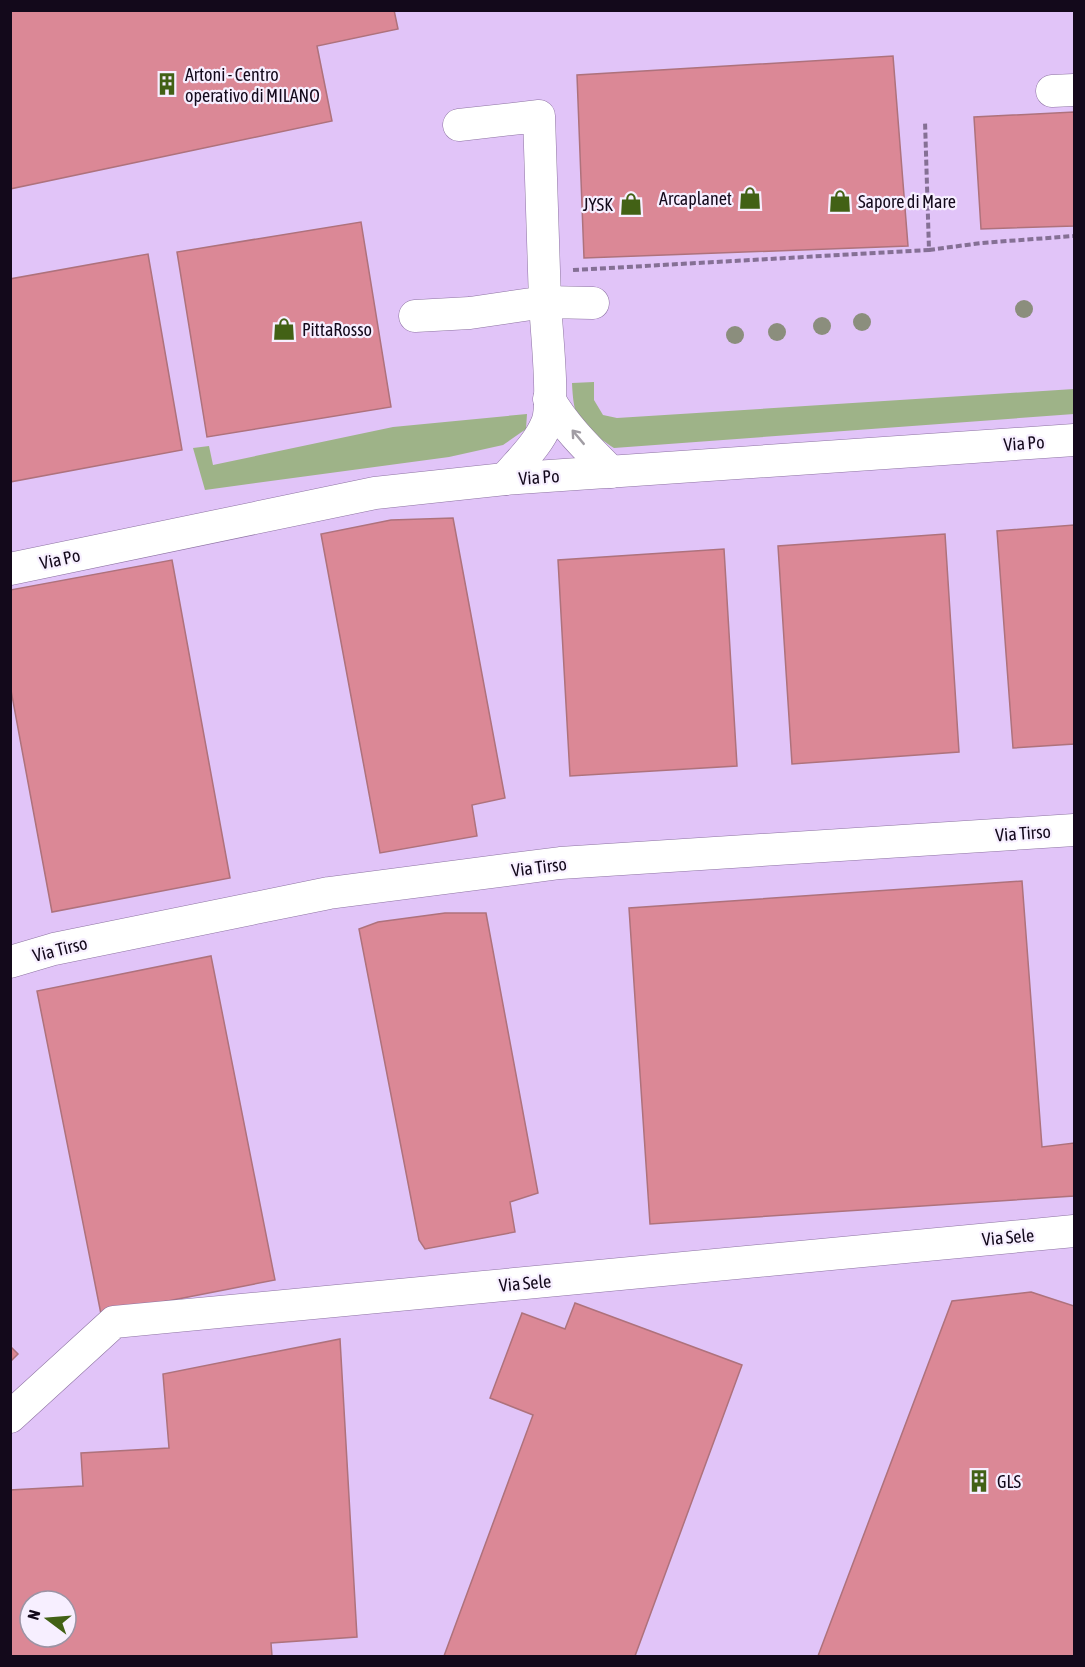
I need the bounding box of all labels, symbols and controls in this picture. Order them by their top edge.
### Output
place label: Artoni - Centro operativo di MILANO [185,64,320,106]
building icon: Artoni - Centro operativo di MILANO [154,71,180,97]
shop icon: Arcaplanet [737,185,763,211]
place label: Arcaplanet [659,188,732,209]
shop icon: Sapore di Mare [827,188,853,214]
shop icon: JYSK [618,191,644,217]
place label: Sapore di Mare [858,191,956,212]
place label: JYSK [583,194,613,215]
shop icon: PittaRosso [271,316,297,342]
place label: PittaRosso [302,319,372,340]
one-way arrow [571,429,584,445]
street label: Via Po [1003,431,1045,455]
street label: Via Po [518,465,560,489]
street label: Via Po [38,544,82,574]
street label: Via Tirso [995,821,1051,845]
street label: Via Tirso [510,853,568,881]
street label: Via Tirso [30,932,90,966]
street label: Via Sele [981,1224,1035,1250]
street label: Via Sele [498,1270,552,1296]
building icon: GLS [966,1468,992,1494]
place label: GLS [997,1471,1022,1492]
north arrow [18,1589,78,1649]
text: N [24,1608,44,1622]

